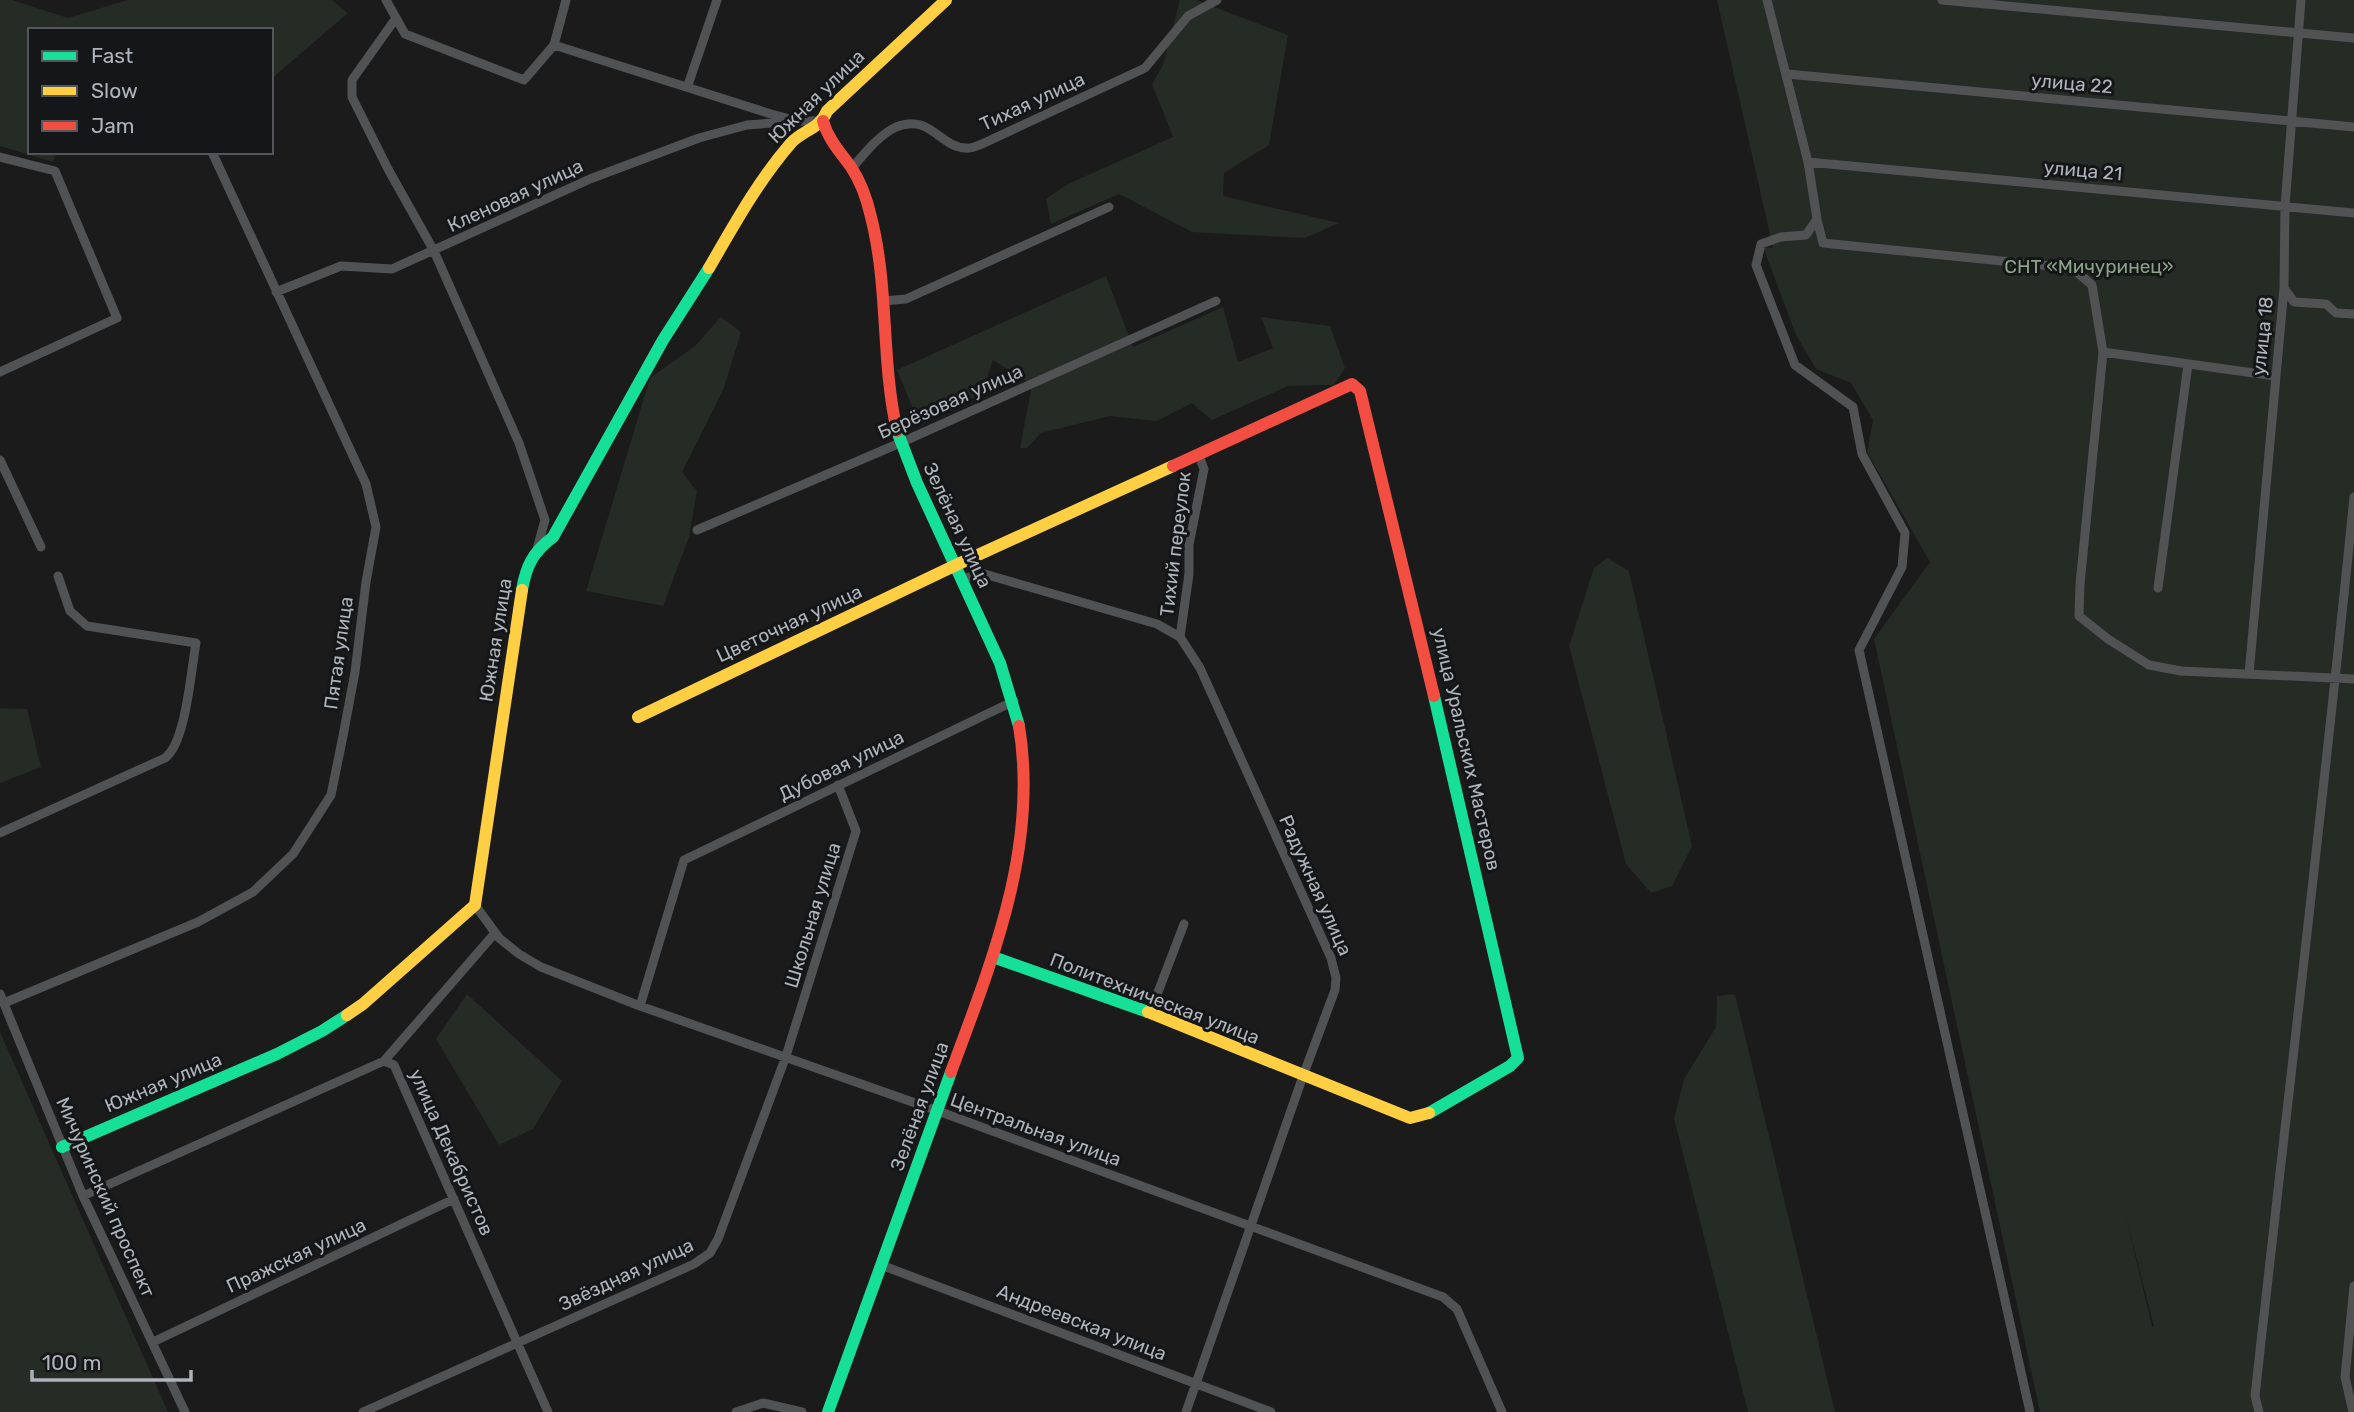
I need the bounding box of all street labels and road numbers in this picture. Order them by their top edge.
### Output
street label: Южная улица [763,45,869,148]
street label: Тихая улица [976,67,1088,136]
street label: улица 22 [2030,68,2114,99]
street label: Кленовая улица [444,154,587,237]
street label: улица 21 [2043,156,2123,185]
street label: улица 18 [2247,295,2278,377]
street label: Берёзовая улица [874,359,1026,444]
street label: Зелёная улица [918,459,997,592]
street label: Тихий переулок [1155,470,1196,618]
street label: Южная улица [474,577,517,704]
street label: Цветочная улица [713,580,866,667]
street label: Пятая улица [319,595,358,711]
street label: улица Уральских Мастеров [1427,625,1506,873]
street label: Дубовая улица [775,725,908,806]
street label: Радужная улица [1274,811,1357,959]
street label: Школьная улица [779,840,846,991]
street label: Политехническая улица [1047,948,1263,1049]
street label: Зелёная улица [885,1038,953,1174]
street label: Южная улица [101,1047,225,1117]
street label: улица Декабристов [404,1065,499,1239]
street label: Центральная улица [947,1088,1124,1171]
street label: Мичуринский проспект [51,1094,160,1301]
street label: Пражская улица [223,1213,370,1298]
street label: Звёздная улица [555,1233,697,1316]
street label: Андреевская улица [994,1280,1170,1365]

